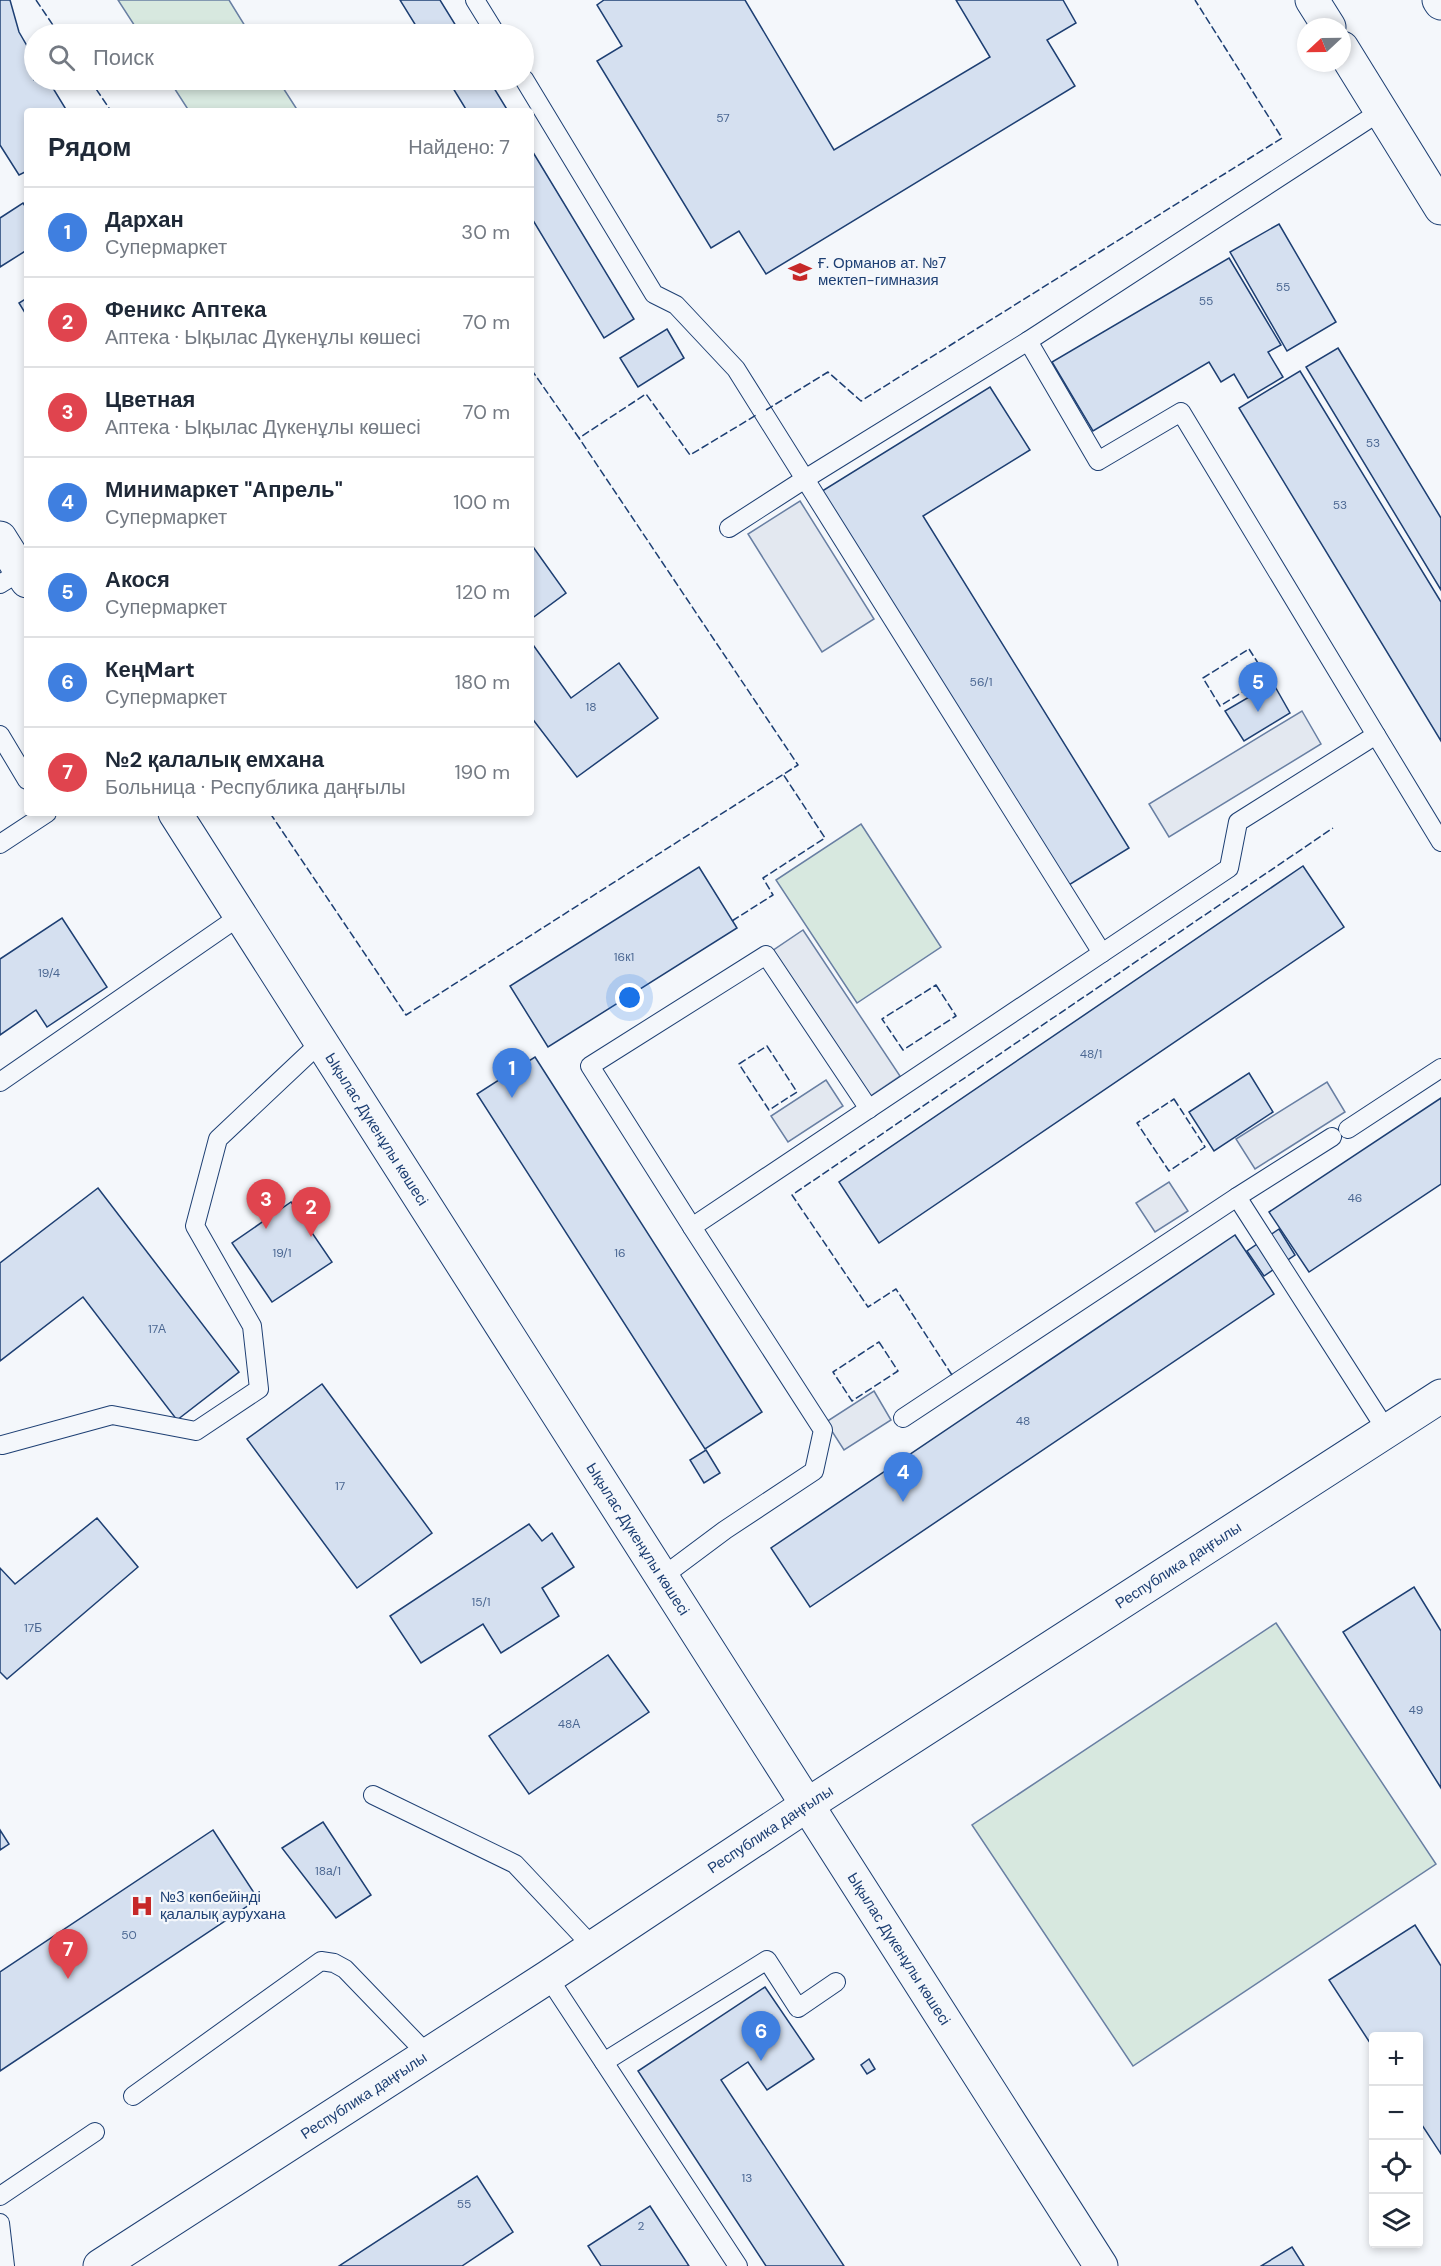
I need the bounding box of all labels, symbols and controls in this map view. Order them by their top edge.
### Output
north arrow [1297,18,1351,72]
search box [24,24,534,90]
icon: search [45,41,78,74]
text: Поиск [93,43,154,72]
house number: 57 [716,110,730,126]
text: Рядом [48,130,131,164]
text: Найдено: 7 [408,134,510,160]
text: Дархан [105,205,184,234]
text: 1 [64,219,71,245]
text: 30 m [461,219,510,245]
text: Супермаркет [105,234,227,260]
place label: Ғ. Орманов ат. №7 мектеп-гимназия [818,253,946,290]
school or university icon: Ғ. Орманов ат. №7 мектеп-гимназия [787,259,813,285]
house number: 55 [1276,279,1290,295]
house number: 55 [1199,293,1213,309]
text: Феникс Аптека [105,295,266,324]
text: 2 [62,309,73,335]
text: 70 m [463,309,510,335]
text: Аптека · Ықылас Дүкенұлы көшесі [105,324,421,350]
text: Цветная [105,385,195,414]
text: 3 [61,399,74,425]
text: 70 m [463,399,510,425]
text: Аптека · Ықылас Дүкенұлы көшесі [105,414,421,440]
house number: 53 [1366,435,1380,451]
text: Минимаркет "Апрель" [105,475,343,504]
text: 4 [61,489,74,515]
text: 100 m [453,489,510,515]
house number: 53 [1333,497,1347,513]
text: Супермаркет [105,504,227,530]
text: Акося [105,565,170,594]
text: 5 [61,579,74,605]
text: 120 m [456,579,510,605]
text: Супермаркет [105,594,227,620]
text: КеңMart [105,655,195,684]
pin: 5 [1238,662,1278,712]
text: 6 [61,669,74,695]
text: 180 m [455,669,510,695]
house number: 56/1 [970,674,992,690]
text: Супермаркет [105,684,227,710]
house number: 18 [585,699,597,715]
text: №2 қалалық емхана [105,745,324,774]
text: 7 [62,759,73,785]
text: 190 m [454,759,510,785]
text: Больница · Республика даңғылы [105,774,406,800]
house number: 16к1 [614,949,634,965]
house number: 19/4 [38,965,60,981]
your location [615,983,644,1012]
house number: 48/1 [1080,1046,1102,1062]
pin: 1 [492,1048,532,1098]
street label: Ықылас Дүкенұлы көшесі [320,1049,433,1209]
pin: 3 [246,1180,286,1229]
pin: 2 [292,1188,330,1237]
house number: 46 [1348,1190,1362,1206]
house number: 19/1 [272,1245,292,1261]
house number: 16 [614,1245,626,1261]
house number: 17А [148,1321,166,1337]
house number: 48 [1016,1413,1030,1429]
pin: 4 [884,1452,922,1502]
street label: Ықылас Дүкенұлы көшесі [582,1459,694,1619]
house number: 17 [335,1478,345,1494]
street label: Республика даңғылы [1111,1517,1245,1614]
house number: 15/1 [471,1594,491,1610]
house number: 17Б [24,1620,42,1636]
house number: 49 [1409,1702,1423,1718]
house number: 48А [558,1716,580,1732]
street label: Республика даңғылы [704,1781,837,1878]
house number: 18а/1 [315,1863,341,1879]
street label: Ықылас Дүкенұлы көшесі [843,1869,955,2029]
place label: №3 көпбейінді қалалық аурухана [160,1887,286,1924]
hospital icon: №3 көпбейінді қалалық аурухана [129,1893,155,1919]
house number: 50 [121,1927,137,1943]
pin: 7 [48,1930,88,1979]
pin: 6 [742,2012,780,2061]
map controls [1369,2032,1423,2248]
button: + [1369,2032,1423,2086]
street label: Республика даңғылы [297,2048,431,2144]
button: − [1369,2086,1423,2140]
button: locate [1369,2140,1423,2194]
house number: 13 [742,2170,752,2186]
button: layers [1369,2194,1423,2248]
house number: 55 [457,2196,471,2212]
house number: 2 [638,2218,645,2234]

